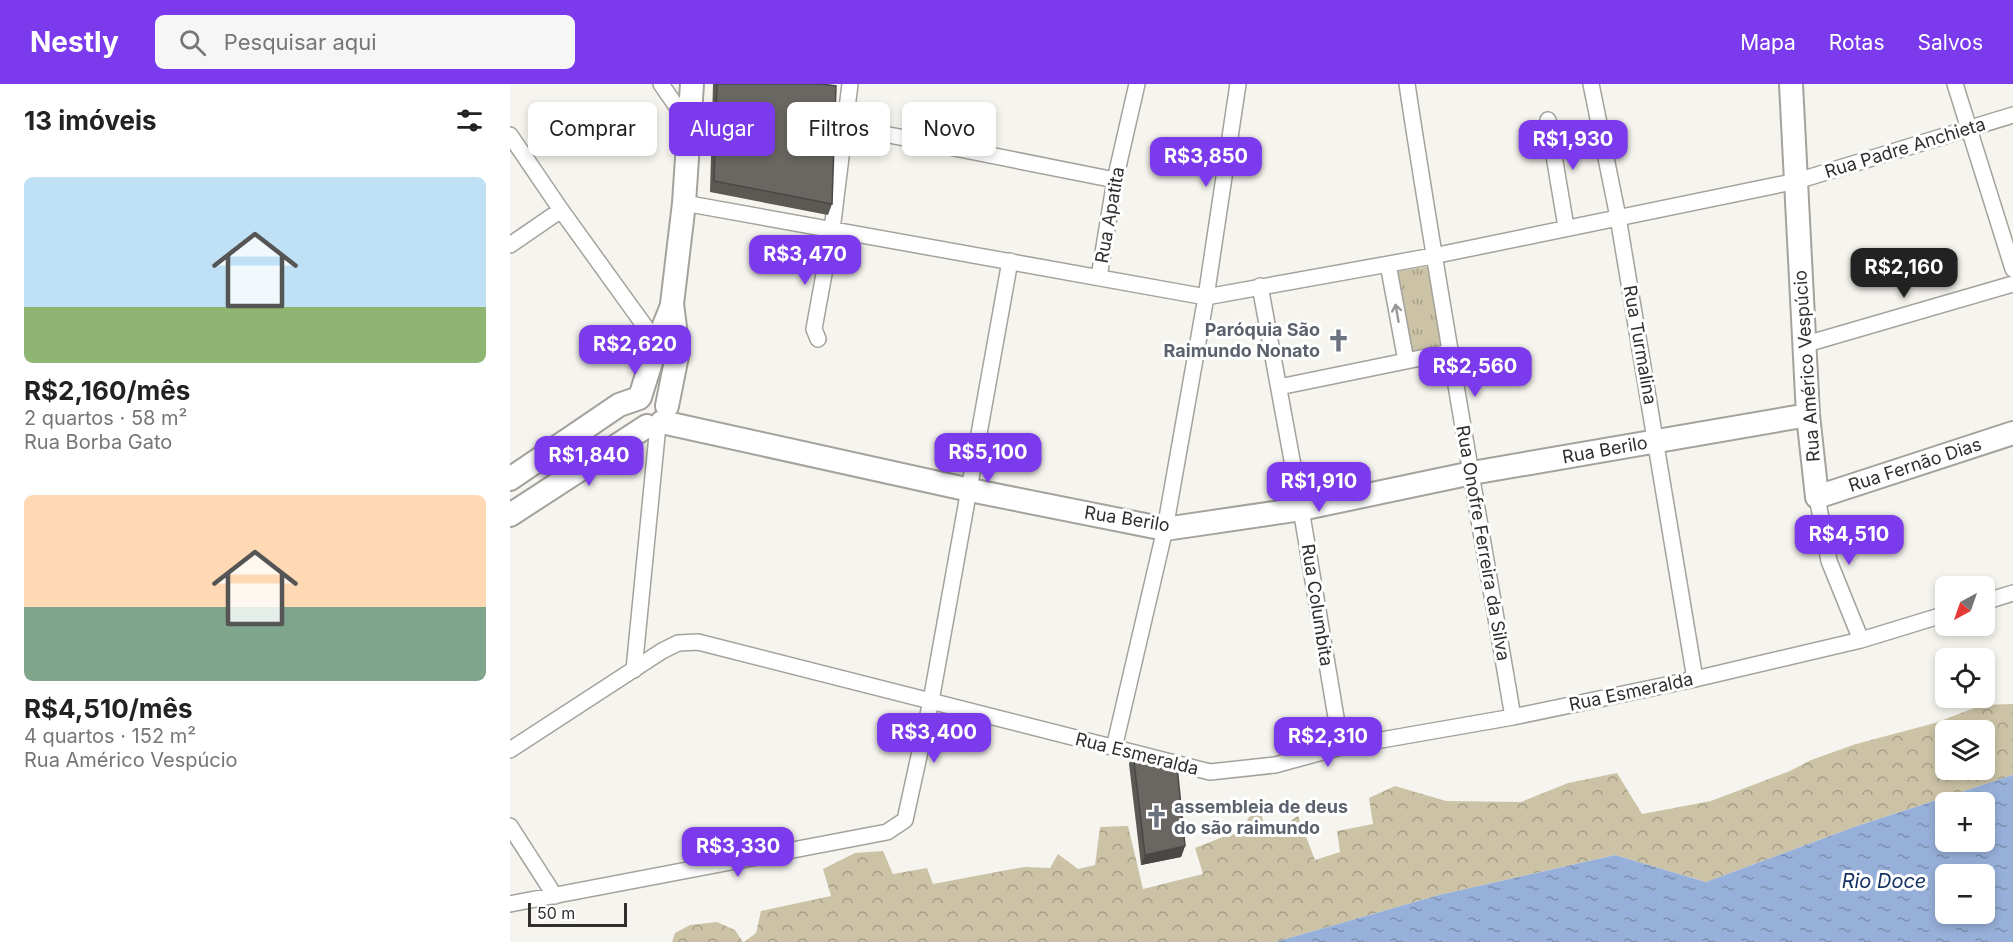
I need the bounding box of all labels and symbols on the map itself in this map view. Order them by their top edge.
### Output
street label: Rua Padre Anchieta [1822,113,1988,182]
pin: R$1,930 [1518,120,1628,171]
pin: R$3,850 [1151,137,1261,188]
street label: Rua Apatita [1091,165,1128,265]
pin: R$3,470 [750,235,860,286]
pin: R$2,160 [1849,248,1959,299]
street label: Rua Américo Vespúcio [1789,269,1824,463]
street label: Rua Turmalina [1620,284,1661,406]
one-way arrow [1391,303,1402,323]
place label: Paróquia São Raimundo Nonato [1164,319,1320,361]
pin: R$2,620 [580,325,690,376]
church icon: Paróquia São Raimundo Nonato [1325,327,1351,353]
pin: R$2,560 [1420,347,1530,398]
street label: Rua Onofre Ferreira da Silva [1452,424,1515,662]
street label: Rua Berilo [1561,432,1649,467]
pin: R$5,100 [933,433,1043,484]
street label: Rua Fernão Dias [1846,433,1984,496]
pin: R$1,840 [534,436,644,487]
pin: R$1,910 [1264,462,1374,513]
street label: Rua Berilo [1083,501,1171,536]
pin: R$4,510 [1794,515,1904,566]
street label: Rua Columbita [1297,542,1338,668]
north arrow [1935,576,1995,636]
street label: Rua Esmeralda [1567,668,1695,715]
pin: R$3,400 [879,713,989,764]
pin: R$2,310 [1273,717,1383,768]
street label: Rua Esmeralda [1073,728,1201,779]
place label: assembleia de deus do são raimundo [1174,796,1348,838]
church icon: assembleia de deus do são raimundo [1143,804,1169,830]
pin: R$3,330 [683,827,793,878]
water label: Rio Doce [1842,869,1926,893]
scale bar [528,900,627,928]

